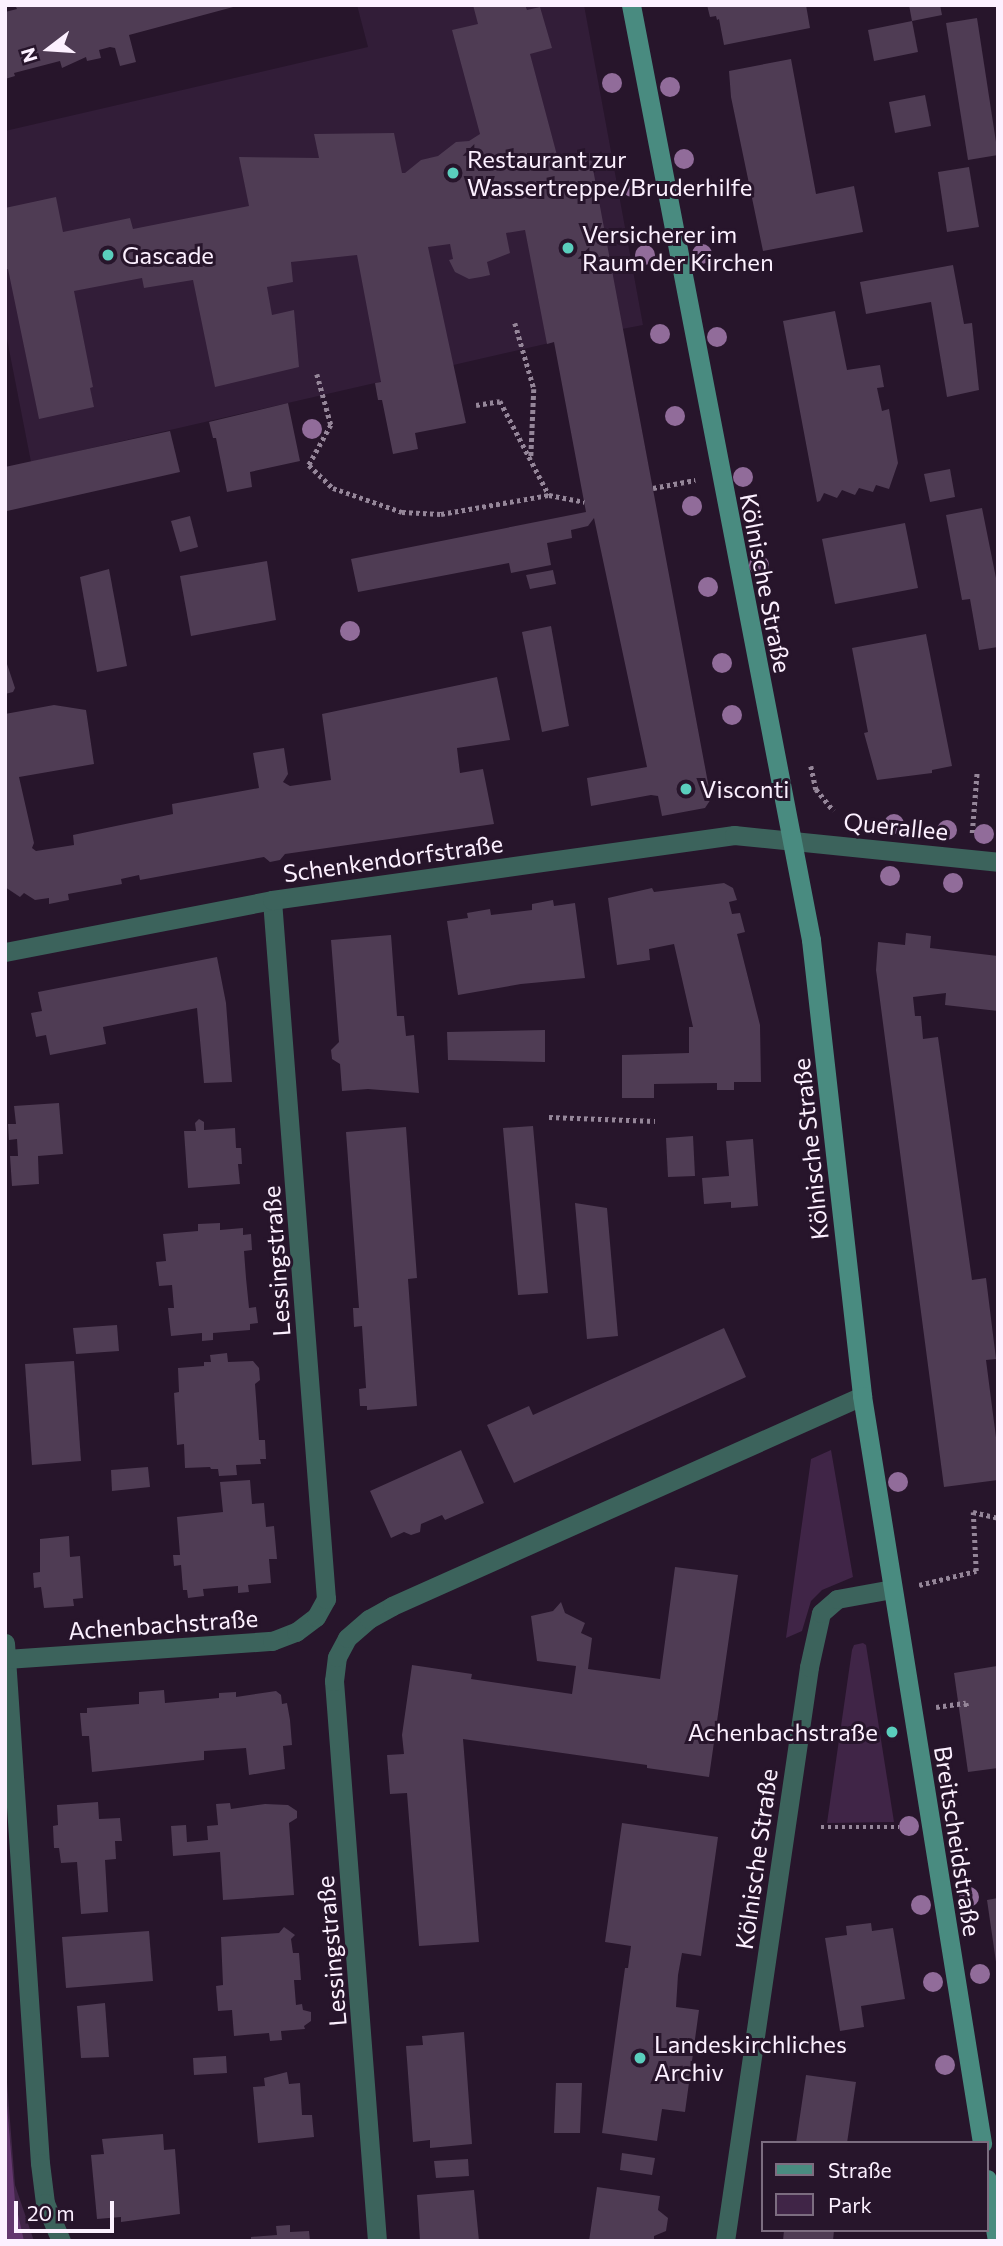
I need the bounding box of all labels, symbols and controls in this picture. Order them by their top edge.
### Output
north arrow [14,14,84,84]
text: N [15,45,42,65]
place label: Restaurant zur Wassertreppe/Bruderhilfe [467,145,752,201]
marker: Restaurant zur Wassertreppe/Bruderhilfe [445,165,461,181]
place label: Versicherer im Raum der Kirchen [582,220,774,276]
marker: Versicherer im Raum der Kirchen [560,240,576,256]
place label: Gascade [122,241,214,269]
marker: Gascade [100,247,116,263]
street label: Kölnische Straße [734,491,798,675]
place label: Visconti [700,775,790,803]
marker: Visconti [678,781,694,797]
street label: Querallee [842,806,950,846]
street label: Schenkendorfstraße [281,828,505,888]
street label: Kölnische Straße [786,1057,834,1241]
street label: Lessingstraße [256,1185,296,1337]
street label: Achenbachstraße [67,1603,259,1645]
place label: Achenbachstraße [688,1718,878,1746]
marker: Achenbachstraße [884,1724,900,1740]
street label: Breitscheidstraße [929,1744,987,1938]
street label: Kölnische Straße [729,1767,783,1951]
street label: Lessingstraße [310,1875,352,2027]
place label: Landeskirchliches Archiv [654,2030,847,2086]
marker: Landeskirchliches Archiv [632,2050,648,2066]
legend [762,2141,989,2232]
text: Straße [828,2157,892,2182]
scale bar [18,2186,117,2230]
text: Park [828,2192,872,2217]
text: 20 m [27,2200,75,2225]

